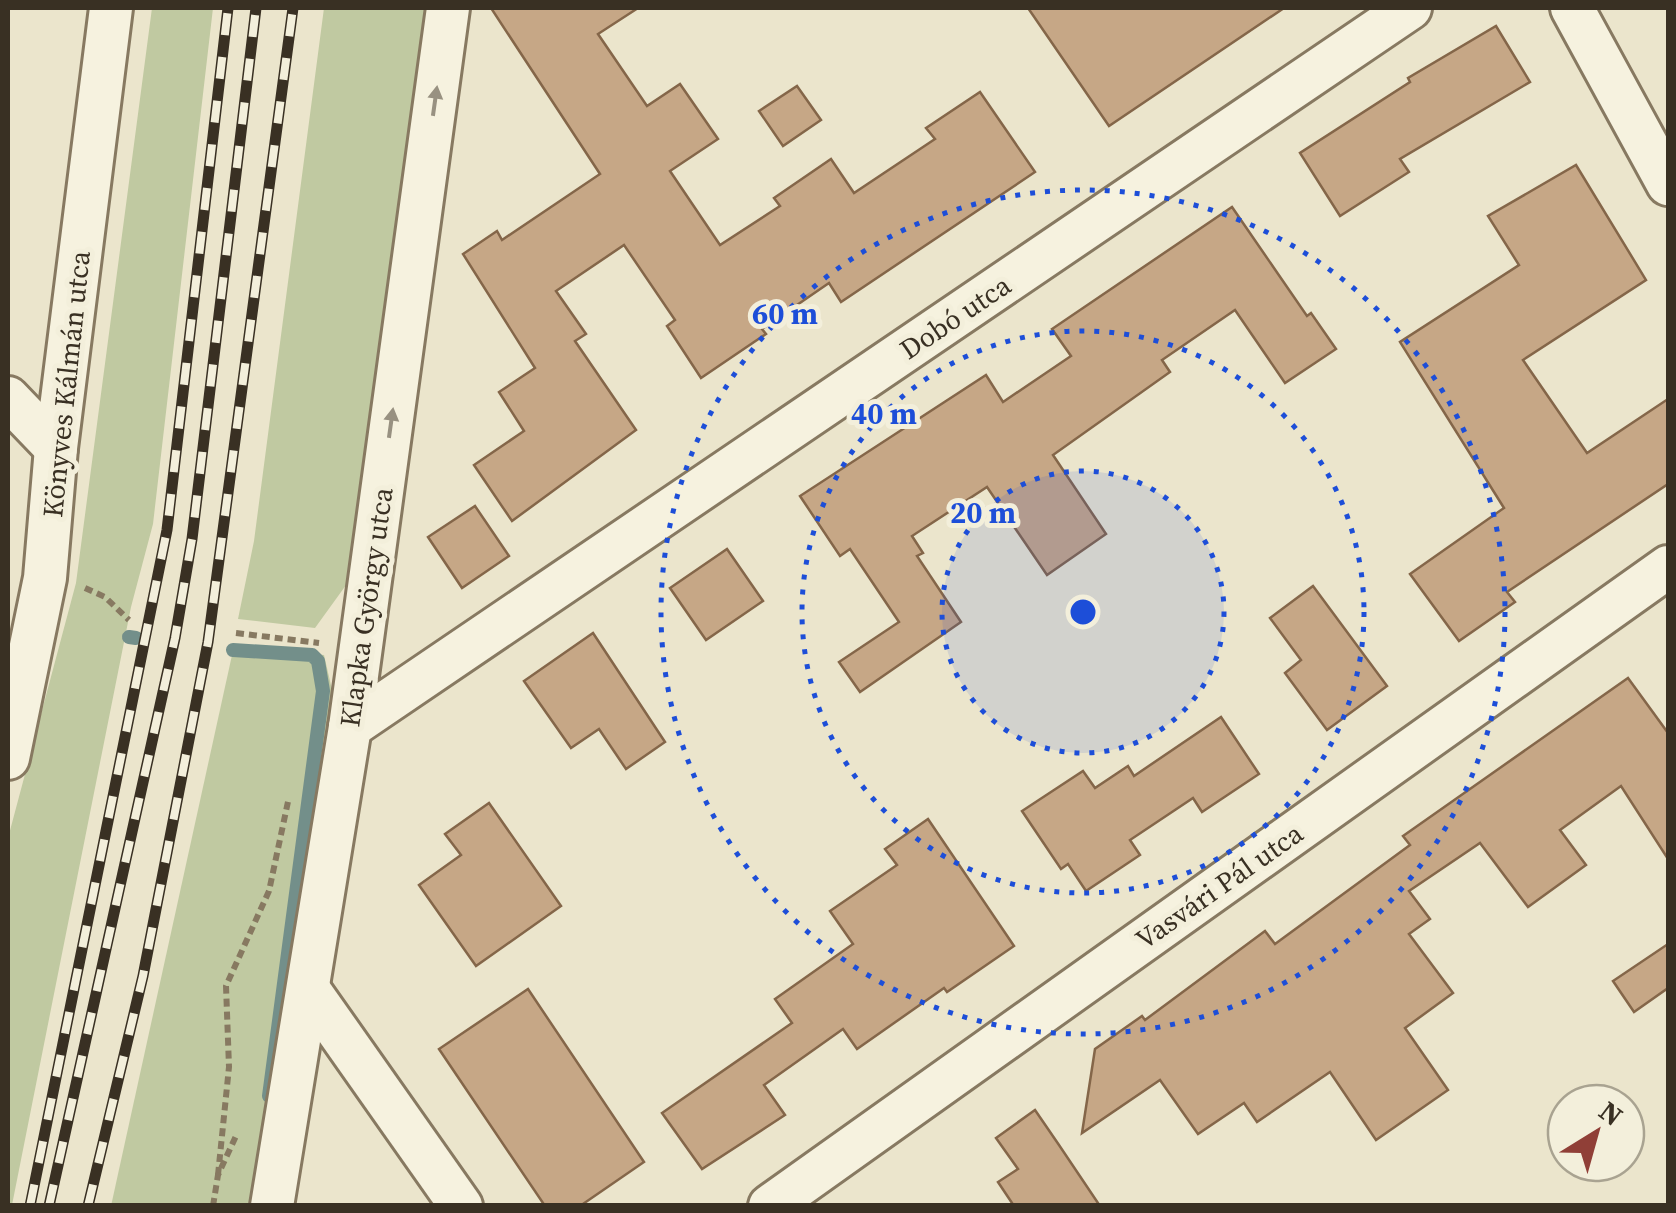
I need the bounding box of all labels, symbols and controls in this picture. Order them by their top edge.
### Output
one-way arrow [428,84,444,116]
street label: Könyves Kálmán utca [33,248,99,519]
street label: Dobó utca [892,266,1019,368]
text: 60 m [752,293,818,334]
text: 40 m [851,393,917,434]
one-way arrow [384,406,400,438]
street label: Klapka György utca [330,484,402,729]
text: 20 m [950,492,1016,533]
centre of rings [1065,594,1101,630]
street label: Vasvári Pál utca [1128,814,1311,958]
north arrow [1546,1083,1646,1183]
text: N [1591,1092,1631,1134]

